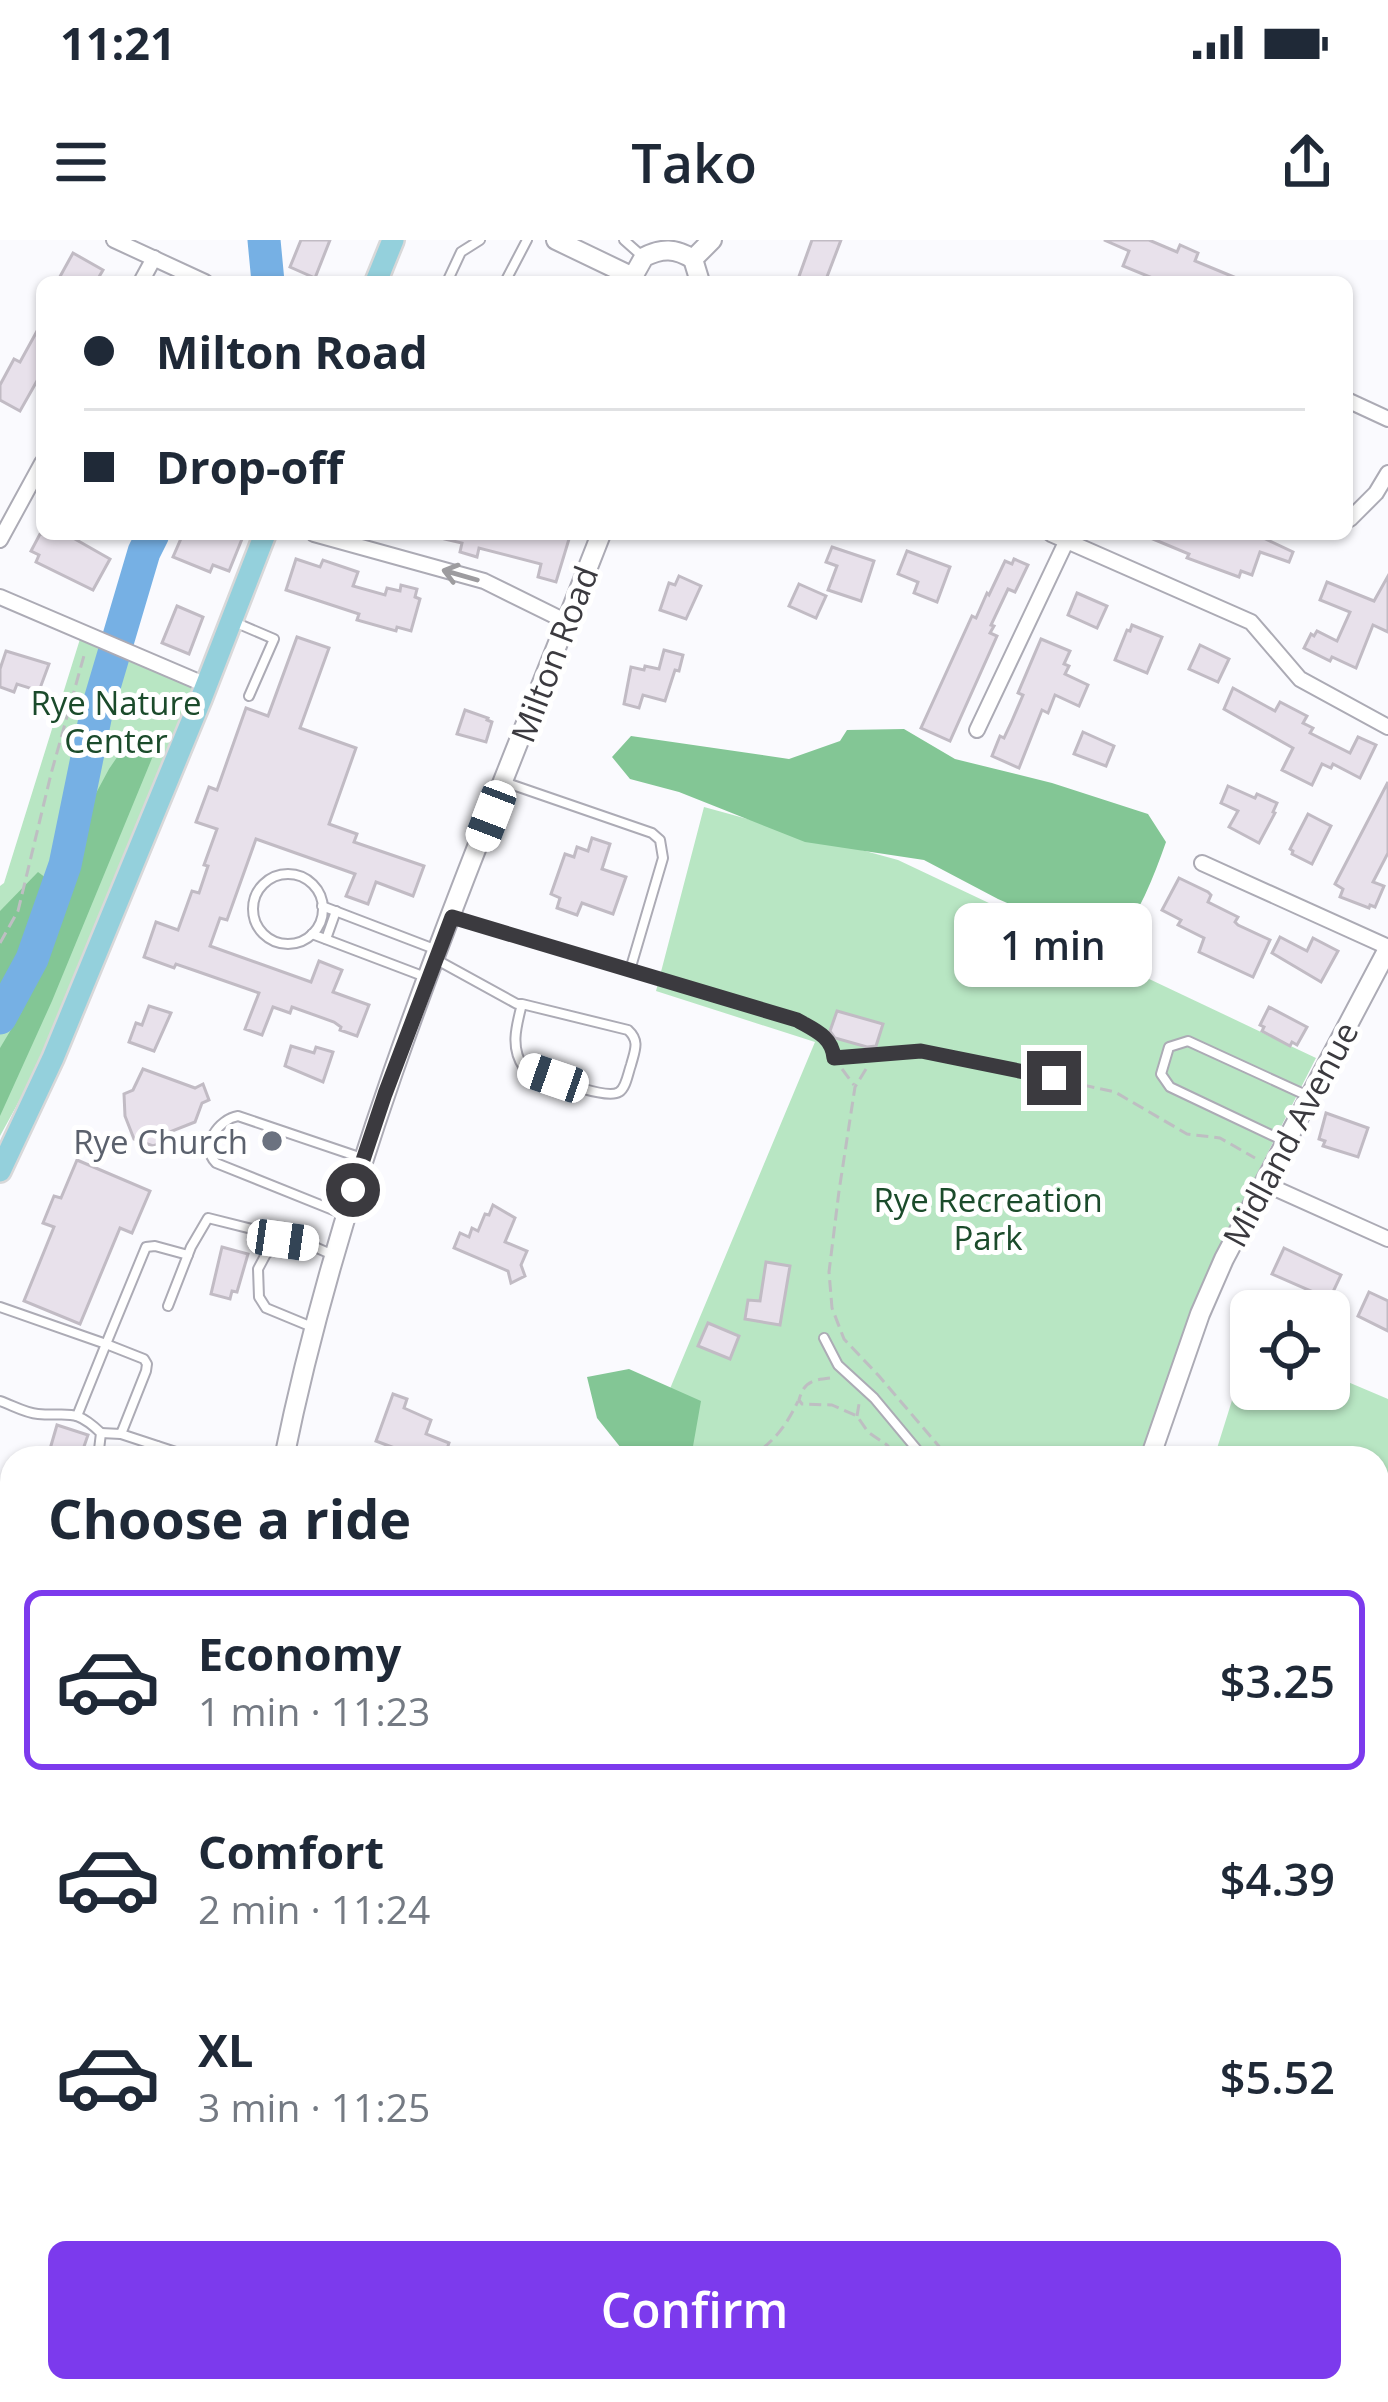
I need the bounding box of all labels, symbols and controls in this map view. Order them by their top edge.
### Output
text: 11:21 [60,12,176,73]
text: Tako [631,125,757,199]
icon: menu [48,129,114,195]
icon: share [1274,129,1340,195]
text: Milton Road [156,321,428,382]
text: Drop-off [156,436,343,497]
street label: Milton Road [500,559,608,749]
one-way arrow [442,562,480,584]
park label: Rye Nature Center [30,680,202,763]
car [461,776,521,856]
callout: 1 min [955,904,1153,988]
text: 1 min [1000,918,1106,971]
street label: Midland Avenue [1212,1014,1368,1254]
car [513,1049,593,1107]
route end [1027,1051,1081,1105]
place label: Rye Church [73,1119,248,1164]
marker: Rye Church [259,1128,285,1154]
route start [326,1163,380,1217]
park label: Rye Recreation Park [873,1177,1103,1260]
car [245,1217,321,1263]
map controls [1230,1290,1350,1410]
button: locate [1230,1290,1350,1410]
text: Choose a ride [48,1481,411,1555]
text: Economy [198,1623,401,1684]
icon: car [54,1626,162,1734]
text: $3.25 [1220,1650,1335,1711]
text: 1 min · 11:23 [198,1684,430,1737]
text: Comfort [198,1821,384,1882]
icon: car [54,1824,162,1932]
text: $4.39 [1220,1848,1335,1909]
text: 2 min · 11:24 [198,1882,430,1935]
text: XL [198,2019,253,2080]
icon: car [54,2022,162,2130]
text: $5.52 [1220,2046,1335,2107]
text: 3 min · 11:25 [198,2080,430,2133]
button: Confirm [48,2241,1341,2379]

